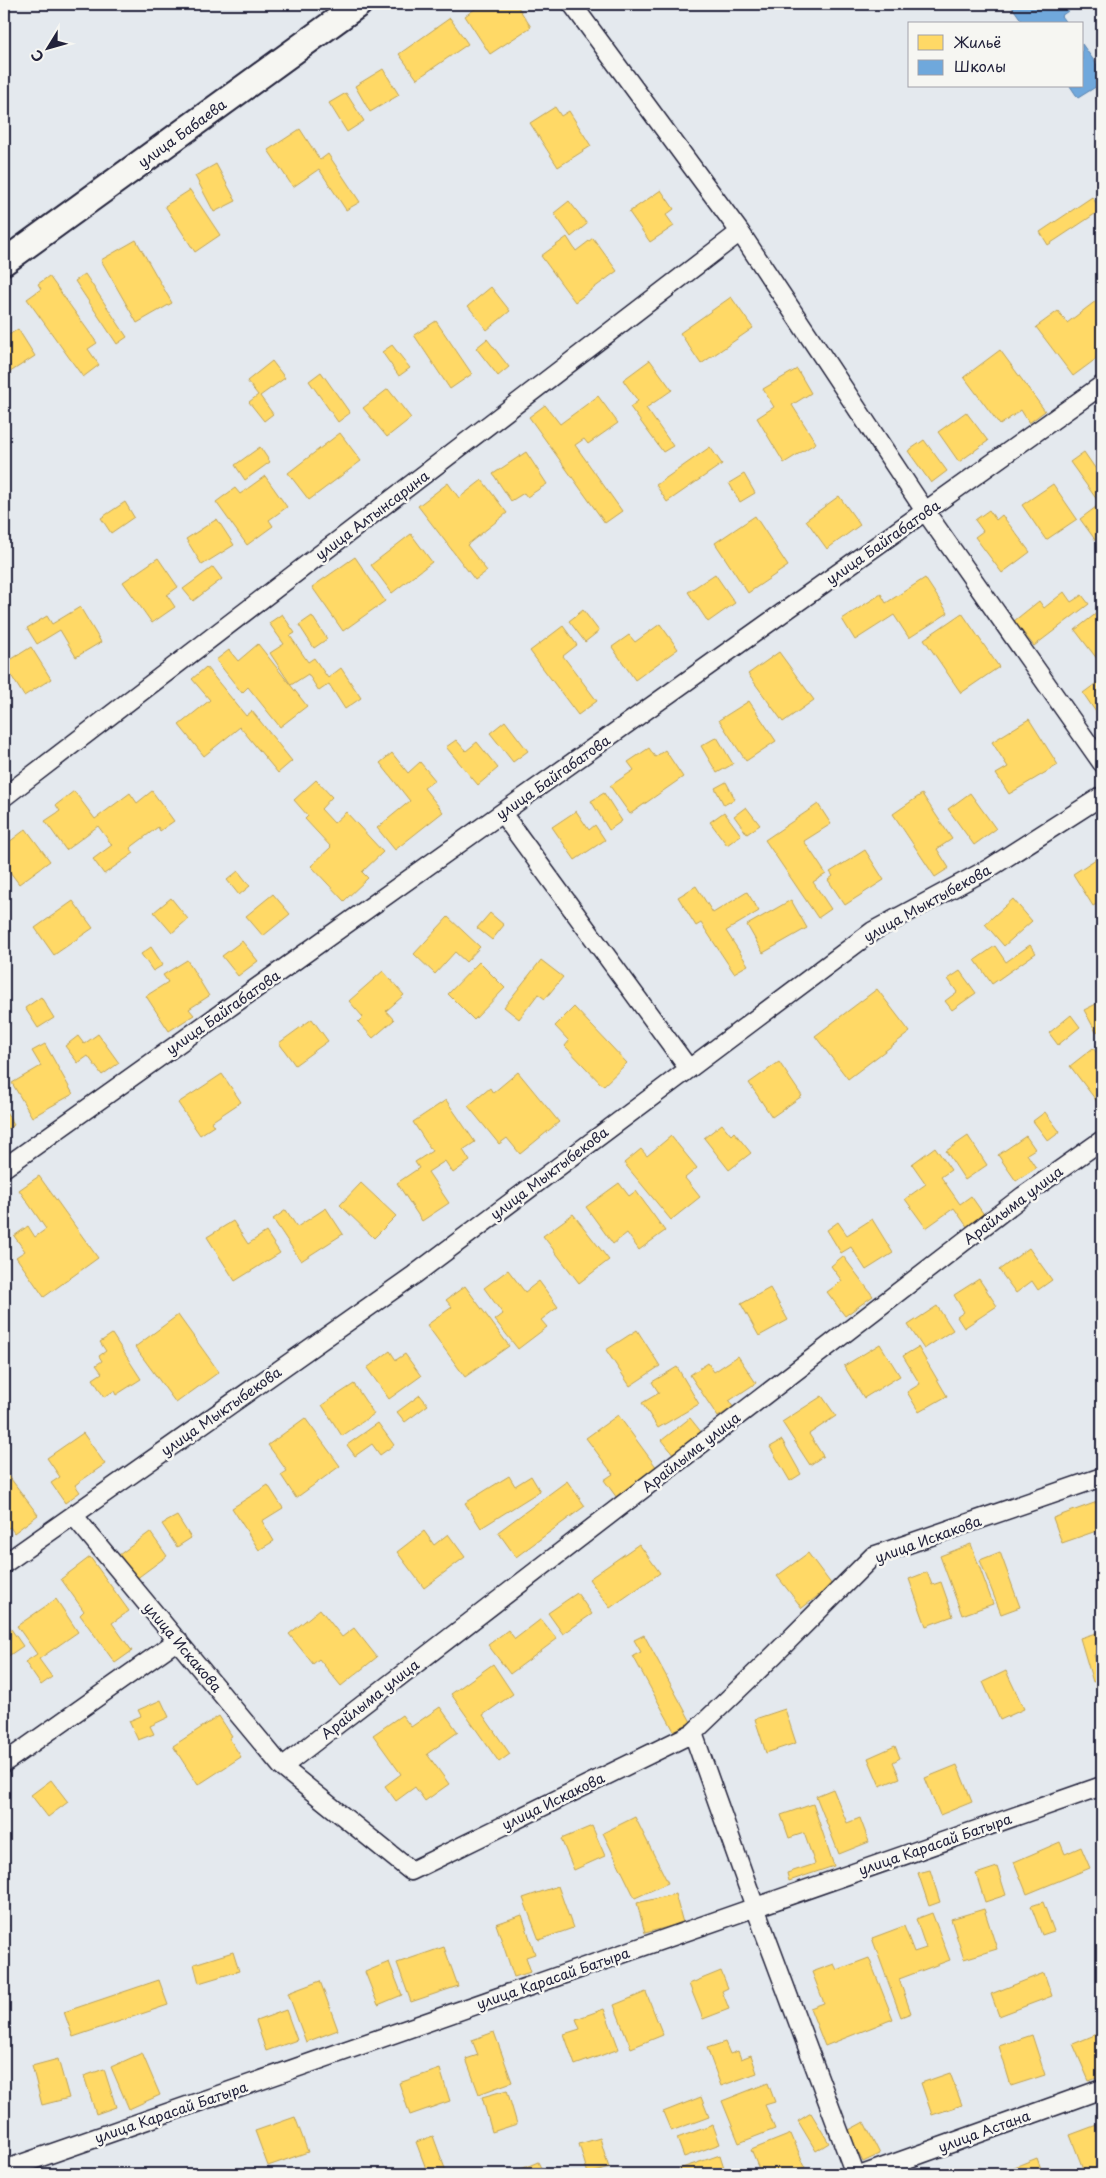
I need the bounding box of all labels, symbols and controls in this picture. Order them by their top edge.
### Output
north arrow [22,22,72,72]
legend [908,22,1084,88]
text: Жильё [953,30,1001,53]
text: С [26,46,49,67]
text: Школы [954,54,1006,77]
street label: улица Бабаева [133,94,231,172]
street label: улица Алтынсарина [311,465,434,565]
street label: улица Байгабатова [822,494,945,589]
street label: улица Байгабатова [492,729,615,824]
street label: улица Мыктыбекова [859,859,995,947]
street label: улица Байгабатова [162,964,285,1059]
street label: улица Мыктыбекова [486,1121,613,1224]
street label: Арайлыма улица [959,1161,1067,1249]
street label: улица Мыктыбекова [156,1361,286,1461]
street label: Арайлыма улица [637,1407,745,1497]
street label: улица Искакова [872,1510,984,1568]
street label: улица Искакова [139,1597,227,1697]
street label: Арайлыма улица [316,1654,424,1744]
street label: улица Искакова [498,1767,608,1835]
street label: улица Карасай Батыра [856,1808,1015,1880]
street label: улица Карасай Батыра [474,1942,633,2014]
street label: улица Карасай Батыра [92,2076,251,2148]
street label: улица Астана [935,2105,1033,2157]

